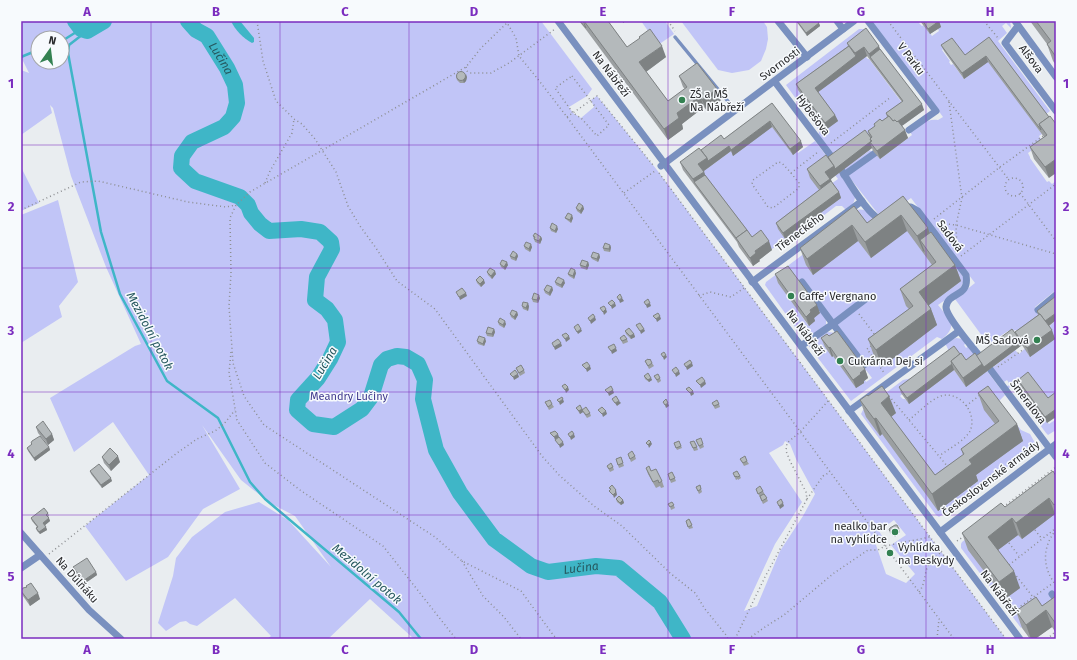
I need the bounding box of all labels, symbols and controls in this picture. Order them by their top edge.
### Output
text: A [82,4,91,19]
text: B [212,4,220,19]
text: C [341,4,349,19]
text: D [470,4,479,19]
text: E [600,4,607,19]
text: F [729,4,736,19]
text: G [857,4,865,19]
text: H [986,4,994,19]
north arrow [30,30,70,70]
text: N [47,34,57,48]
water label: Lučina [206,40,236,77]
street label: V Parku [895,40,927,78]
street label: Alšova [1016,42,1046,76]
street label: Svornosti [757,45,803,83]
street label: Na Nábřeží [590,48,632,100]
text: 1 [8,76,14,91]
text: 1 [1063,76,1069,91]
place label: ZŠ a MŠ Na Nábřeží [690,87,744,114]
street label: Hybešova [793,92,833,138]
marker: ZŠ a MŠ Na Nábřeží [677,95,687,105]
text: 2 [8,199,15,214]
text: 2 [1063,199,1070,214]
street label: Třeneckého [773,210,827,254]
street label: Sadová [934,218,966,254]
water label: Mezidolní potok [124,290,177,373]
place label: Caffe' Vergnano [799,290,876,303]
marker: Caffe' Vergnano [786,291,796,301]
street label: Na Nábřeží [784,307,826,359]
text: 3 [7,323,15,338]
text: 3 [1062,323,1070,338]
place label: MŠ Sadová [976,333,1029,347]
marker: MŠ Sadová [1032,335,1042,345]
water label: Lučina [310,344,340,382]
place label: Cukrárna Dej si [848,355,923,368]
marker: Cukrárna Dej si [835,356,845,366]
street label: Šmeralova [1007,377,1050,427]
park label: Meandry Lučiny [310,390,389,403]
street label: Československé armády [939,437,1043,520]
text: 4 [7,446,15,461]
text: 4 [1062,446,1070,461]
place label: nealko bar na vyhlídce [830,520,888,546]
marker: nealko bar na vyhlídce [890,527,900,537]
water label: Mezidolní potok [329,541,405,607]
place label: Vyhlídka na Beskydy [898,541,955,567]
marker: Vyhlídka na Beskydy [885,548,895,558]
street label: Na Důlňáku [53,554,101,606]
water label: Lučina [563,559,600,577]
street label: Na Nábřeží [978,567,1020,619]
text: 5 [8,569,15,584]
text: 5 [1063,569,1070,584]
text: A [82,642,91,657]
text: B [212,642,220,657]
text: C [341,642,349,657]
text: D [470,642,479,657]
text: E [600,642,607,657]
text: F [729,642,736,657]
text: G [857,642,865,657]
text: H [986,642,994,657]

